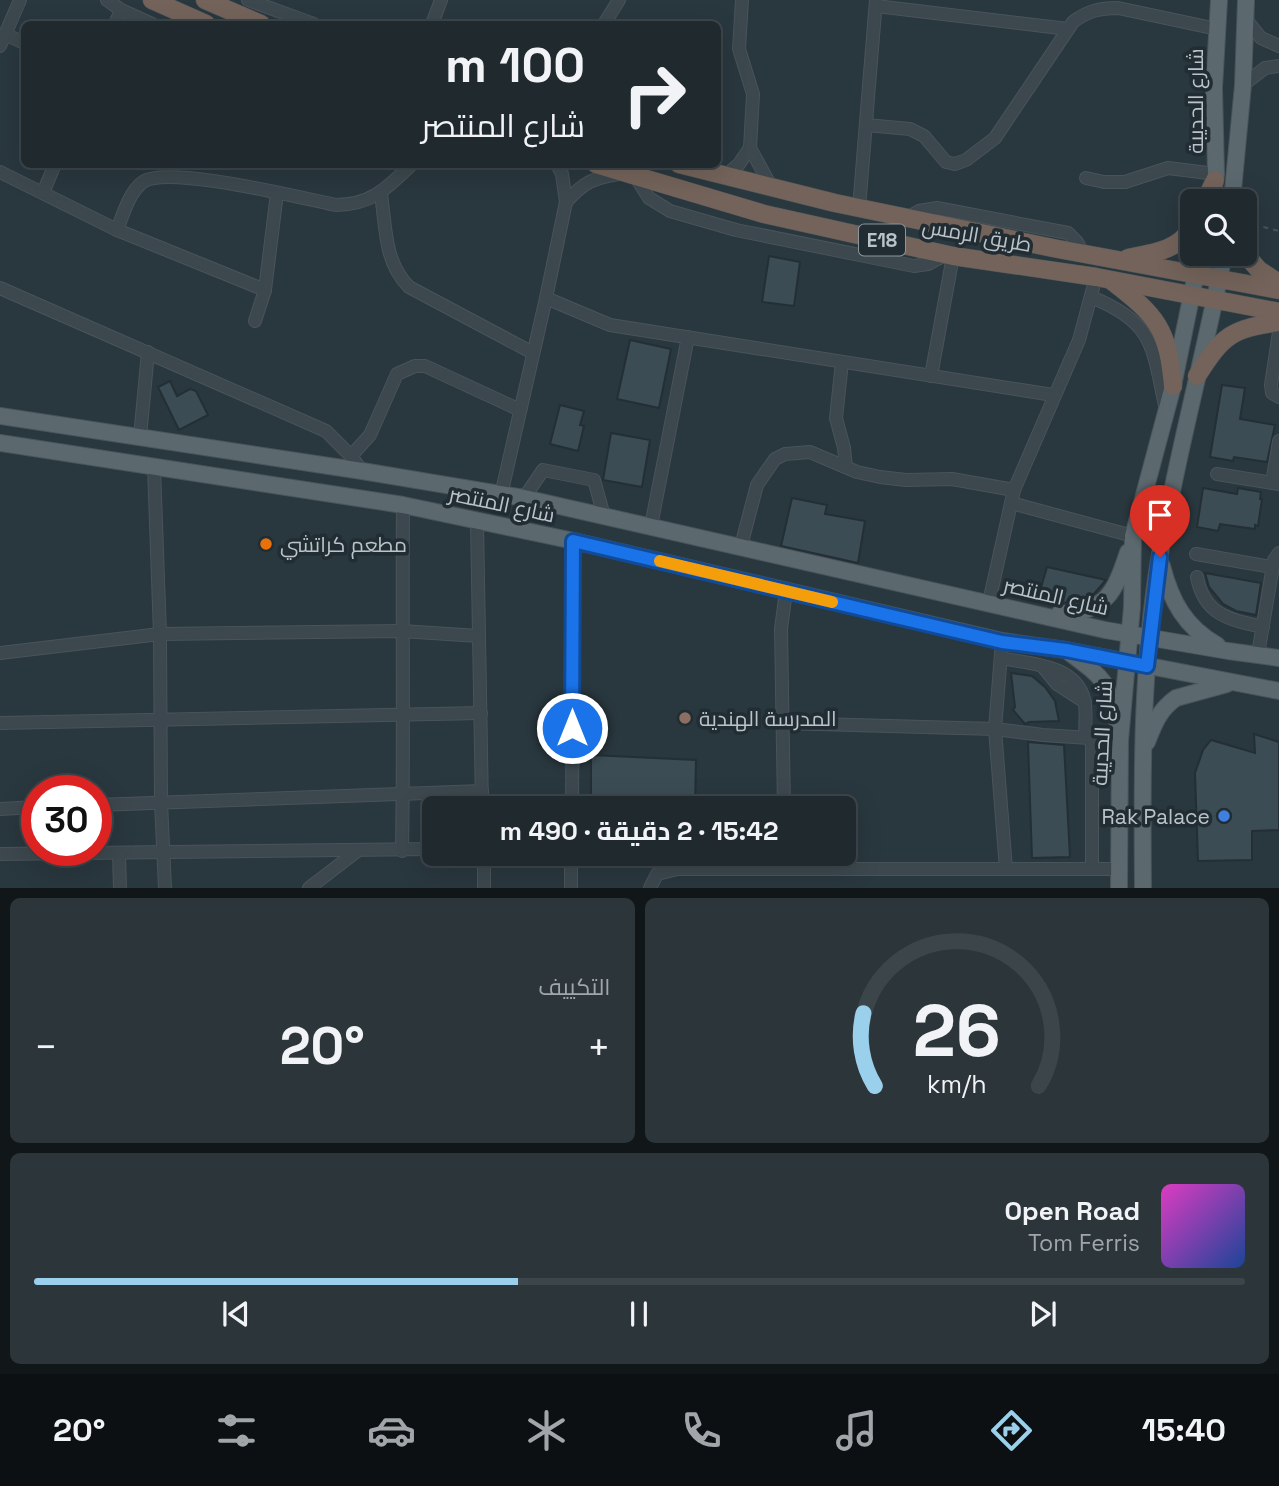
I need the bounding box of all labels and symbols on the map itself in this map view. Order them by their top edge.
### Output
street label: شارع الحديبة [1182,48,1210,154]
street label: طريق الرمس [920,212,1034,258]
road number: E18 [859,224,905,256]
street label: شارع المنتصر [445,479,557,529]
pin [1130,485,1190,557]
place label: مطعم كراتشي [280,531,407,560]
marker: مطعم كراتشي [258,536,274,552]
street label: شارع المنتصر [999,571,1111,622]
street label: شارع الحديبة [1086,680,1119,786]
position arrow [535,691,609,765]
place label: المدرسة الهندية [699,705,837,732]
marker: المدرسة الهندية [677,710,693,726]
speed limit sign: 30 [21,775,112,866]
place label: Rak Palace [1102,803,1210,830]
marker: Rak Palace [1216,808,1232,824]

